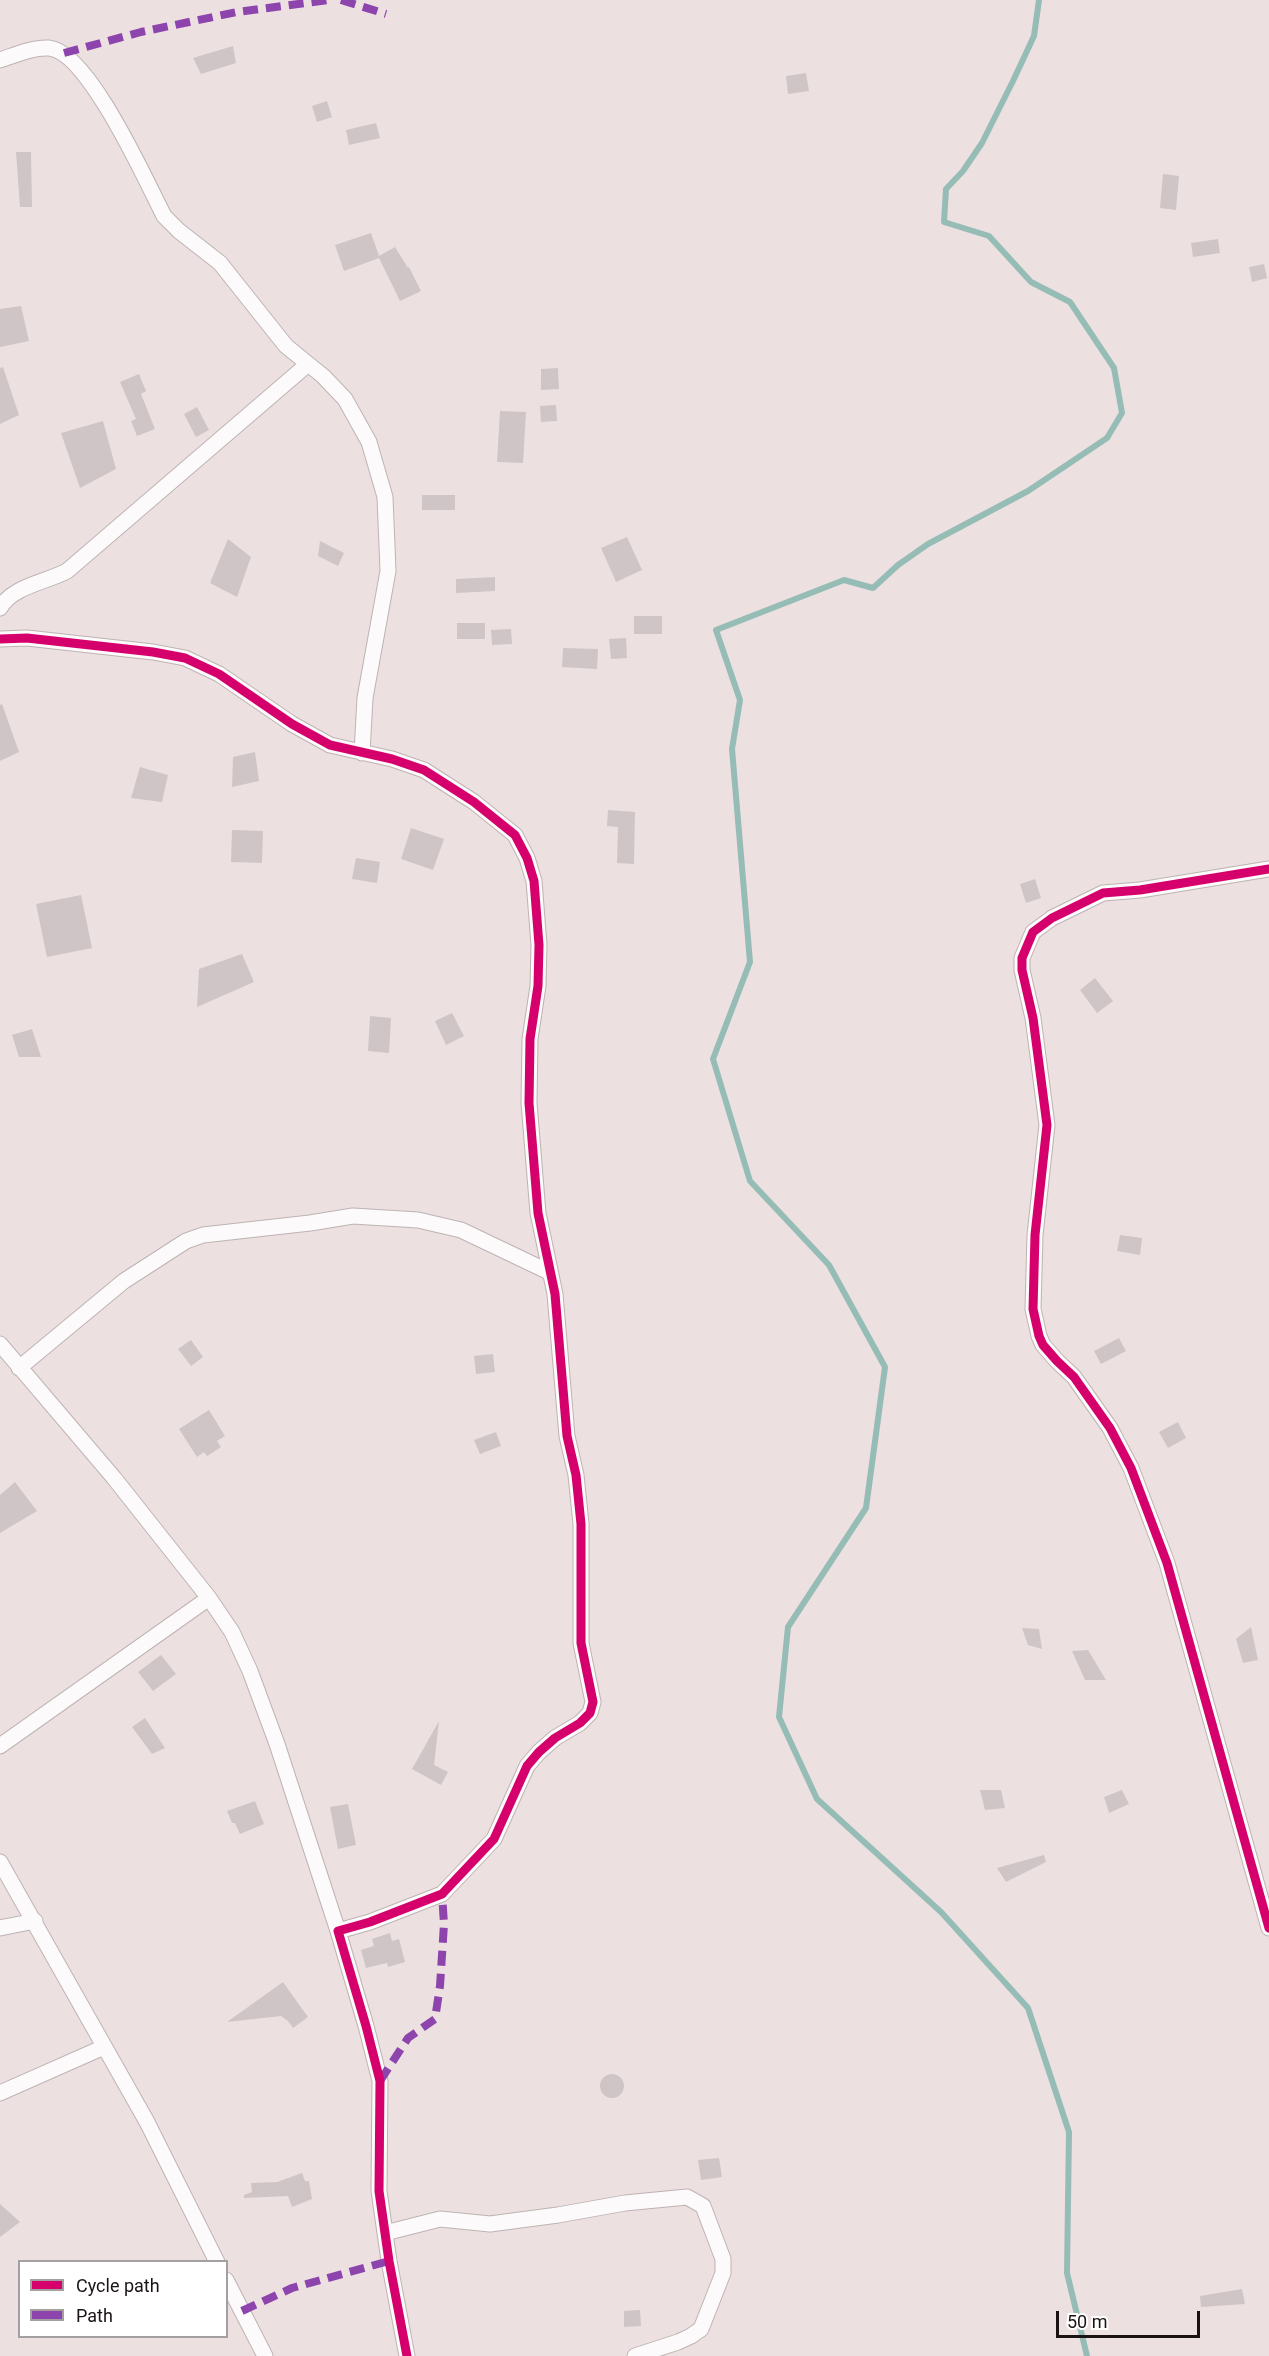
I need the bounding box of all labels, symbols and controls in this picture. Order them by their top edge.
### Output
legend [18,2260,228,2338]
text: Cycle path [76,2275,160,2296]
scale bar [1059,2299,1203,2337]
text: Path [76,2305,113,2326]
text: 50 m [1067,2311,1107,2332]

